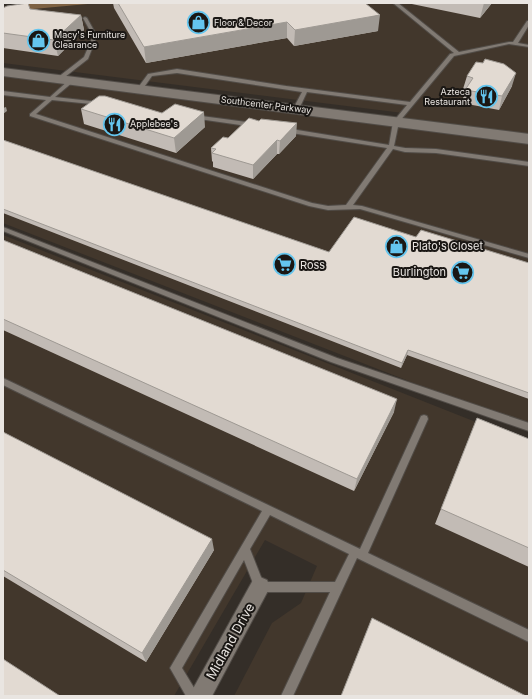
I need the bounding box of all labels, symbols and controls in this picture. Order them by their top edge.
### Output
shop icon: Floor & Decor [185,10,211,36]
place label: Floor & Decor [214,17,273,28]
shop icon: Macy's Furniture Clearance [26,27,52,53]
place label: Macy's Furniture Clearance [54,29,125,50]
restaurant icon: Azteca Restaurant [473,84,499,110]
place label: Azteca Restaurant [424,86,470,107]
street label: Southcenter Parkway [220,93,312,116]
restaurant icon: Applebee's [101,111,127,137]
place label: Applebee's [130,118,178,129]
shop icon: Plato's Closet [383,233,409,259]
place label: Plato's Closet [412,239,484,253]
supermarket icon: Ross [272,252,298,278]
place label: Ross [300,258,325,272]
supermarket icon: Burlington [449,259,475,285]
place label: Burlington [393,265,446,279]
street label: Midland Drive [202,600,258,682]

